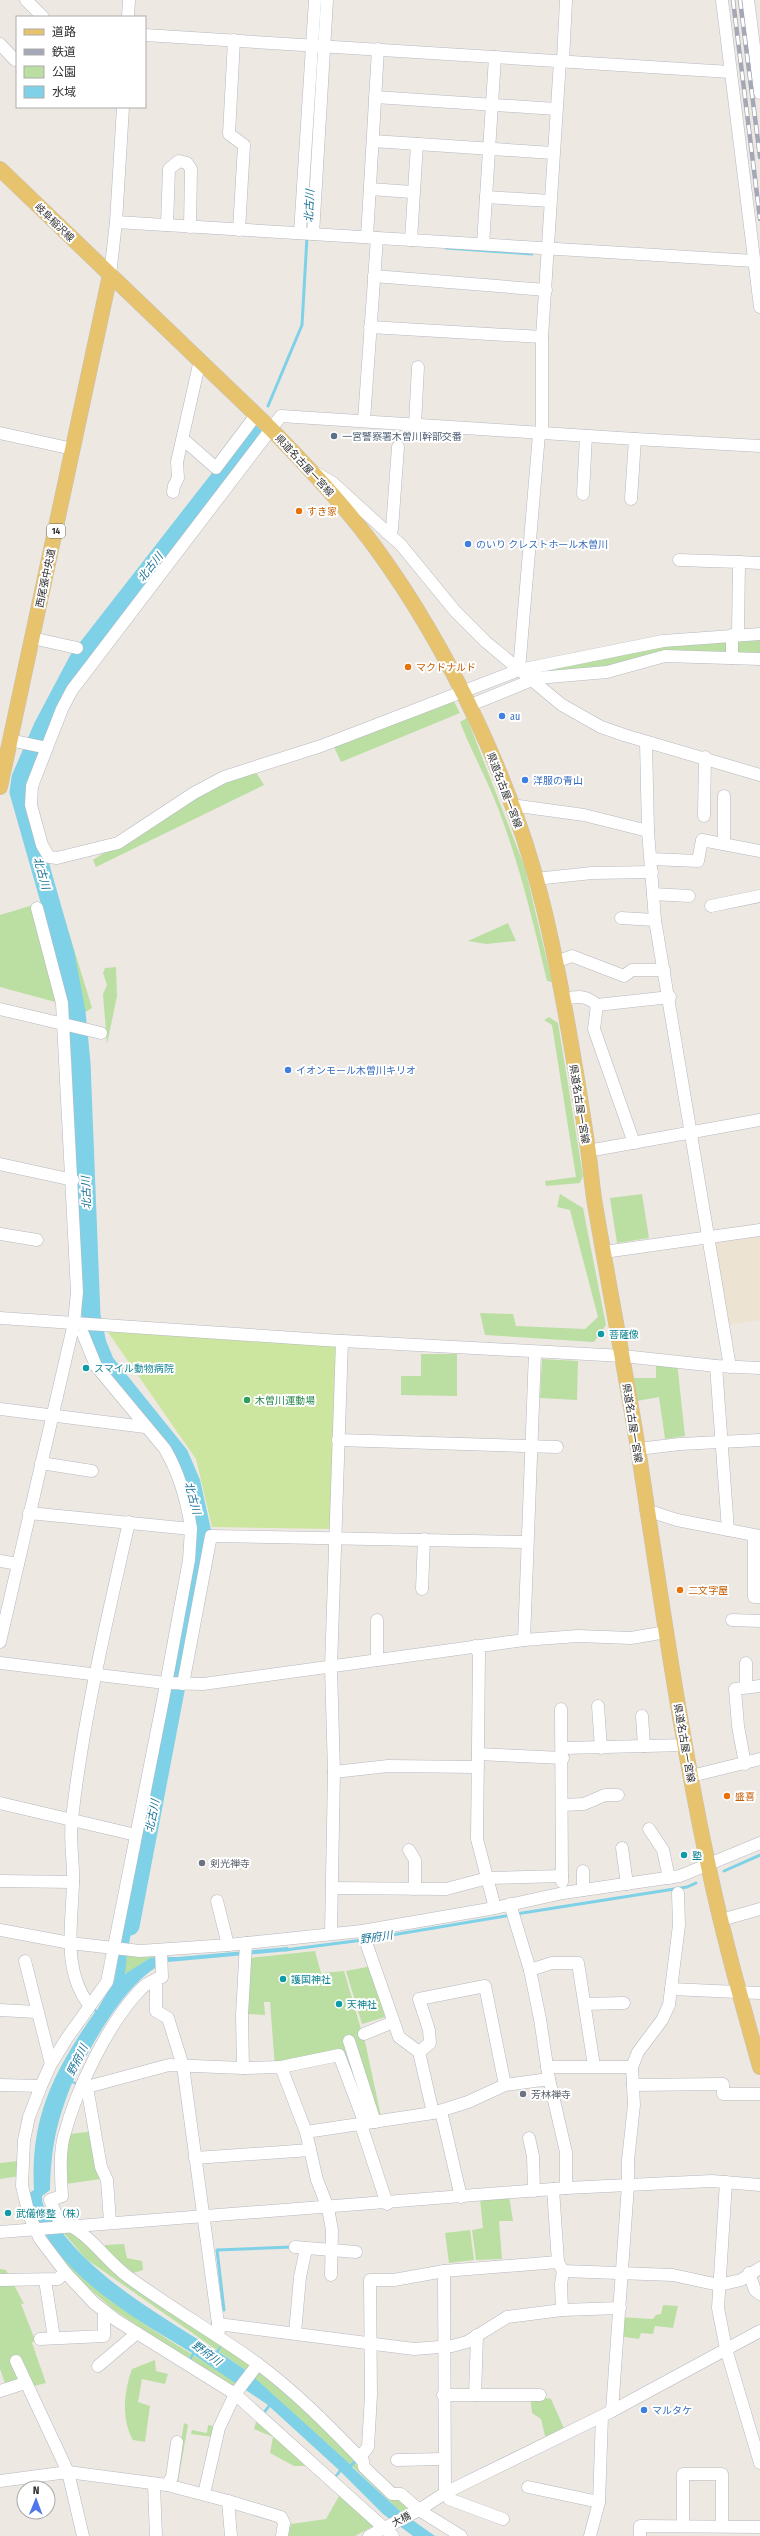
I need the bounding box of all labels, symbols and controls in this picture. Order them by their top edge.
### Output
legend [16,16,146,108]
text: 道路 [52,25,76,39]
text: 鉄道 [52,45,76,59]
text: 公園 [52,65,76,79]
text: 水域 [52,85,76,99]
water label: 北古川 [302,188,317,223]
street label: 岐阜稲沢線 [32,201,76,244]
marker: 一宮警察署木曽川幹部交番 [329,431,339,441]
place label: 一宮警察署木曽川幹部交番 [342,431,462,443]
street label: 県道名古屋一宮線 [273,432,336,499]
marker: すき家 [294,506,304,516]
place label: すき家 [307,506,337,518]
road number: 14 [47,524,65,538]
marker: のいり クレストホール木曽川 [463,539,473,549]
place label: のいり クレストホール木曽川 [476,539,608,551]
street label: 西尾張中央道 [34,548,58,609]
water label: 北古川 [135,550,166,584]
marker: マクドナルド [403,662,413,672]
place label: マクドナルド [416,662,476,674]
marker: au [497,711,507,721]
place label: au [510,711,520,723]
street label: 県道名古屋一宮線 [484,751,524,830]
marker: 洋服の青山 [520,775,530,785]
place label: 洋服の青山 [533,775,583,787]
water label: 北古川 [31,855,53,892]
street label: 県道名古屋一宮線 [567,1064,591,1145]
marker: イオンモール木曽川キリオ [283,1065,293,1075]
place label: イオンモール木曽川キリオ [296,1065,416,1077]
water label: 北古川 [79,1175,94,1210]
marker: 菩薩像 [596,1329,606,1339]
place label: 菩薩像 [609,1329,639,1341]
marker: スマイル動物病院 [81,1363,91,1373]
place label: スマイル動物病院 [94,1363,174,1375]
street label: 県道名古屋一宮線 [620,1383,644,1464]
marker: 木曽川運動場 [242,1395,252,1405]
place label: 木曽川運動場 [255,1395,315,1407]
water label: 北古川 [182,1481,203,1517]
marker: 二文字屋 [675,1585,685,1595]
place label: 二文字屋 [688,1585,728,1597]
street label: 県道名古屋一宮線 [671,1703,697,1784]
marker: 盛喜 [722,1791,732,1801]
place label: 盛喜 [735,1791,755,1803]
water label: 北古川 [143,1798,162,1834]
marker: 塾 [679,1850,689,1860]
place label: 塾 [692,1850,702,1862]
marker: 剣光禅寺 [197,1858,207,1868]
place label: 剣光禅寺 [210,1858,250,1870]
water label: 野府川 [359,1929,394,1946]
marker: 護国神社 [278,1974,288,1984]
place label: 護国神社 [291,1974,331,1986]
marker: 天神社 [334,1999,344,2009]
place label: 天神社 [347,1999,377,2011]
water label: 野府川 [64,2042,91,2078]
marker: 芳林禅寺 [518,2089,528,2099]
place label: 芳林禅寺 [531,2089,571,2101]
marker: 武儀修整（株） [3,2208,13,2218]
place label: 武儀修整（株） [16,2208,86,2220]
water label: 野府川 [190,2338,225,2369]
marker: マルタケ [639,2405,649,2415]
place label: マルタケ [652,2405,692,2417]
north arrow [16,2480,56,2520]
text: N [33,2484,40,2497]
street label: 大橋 [390,2510,413,2530]

